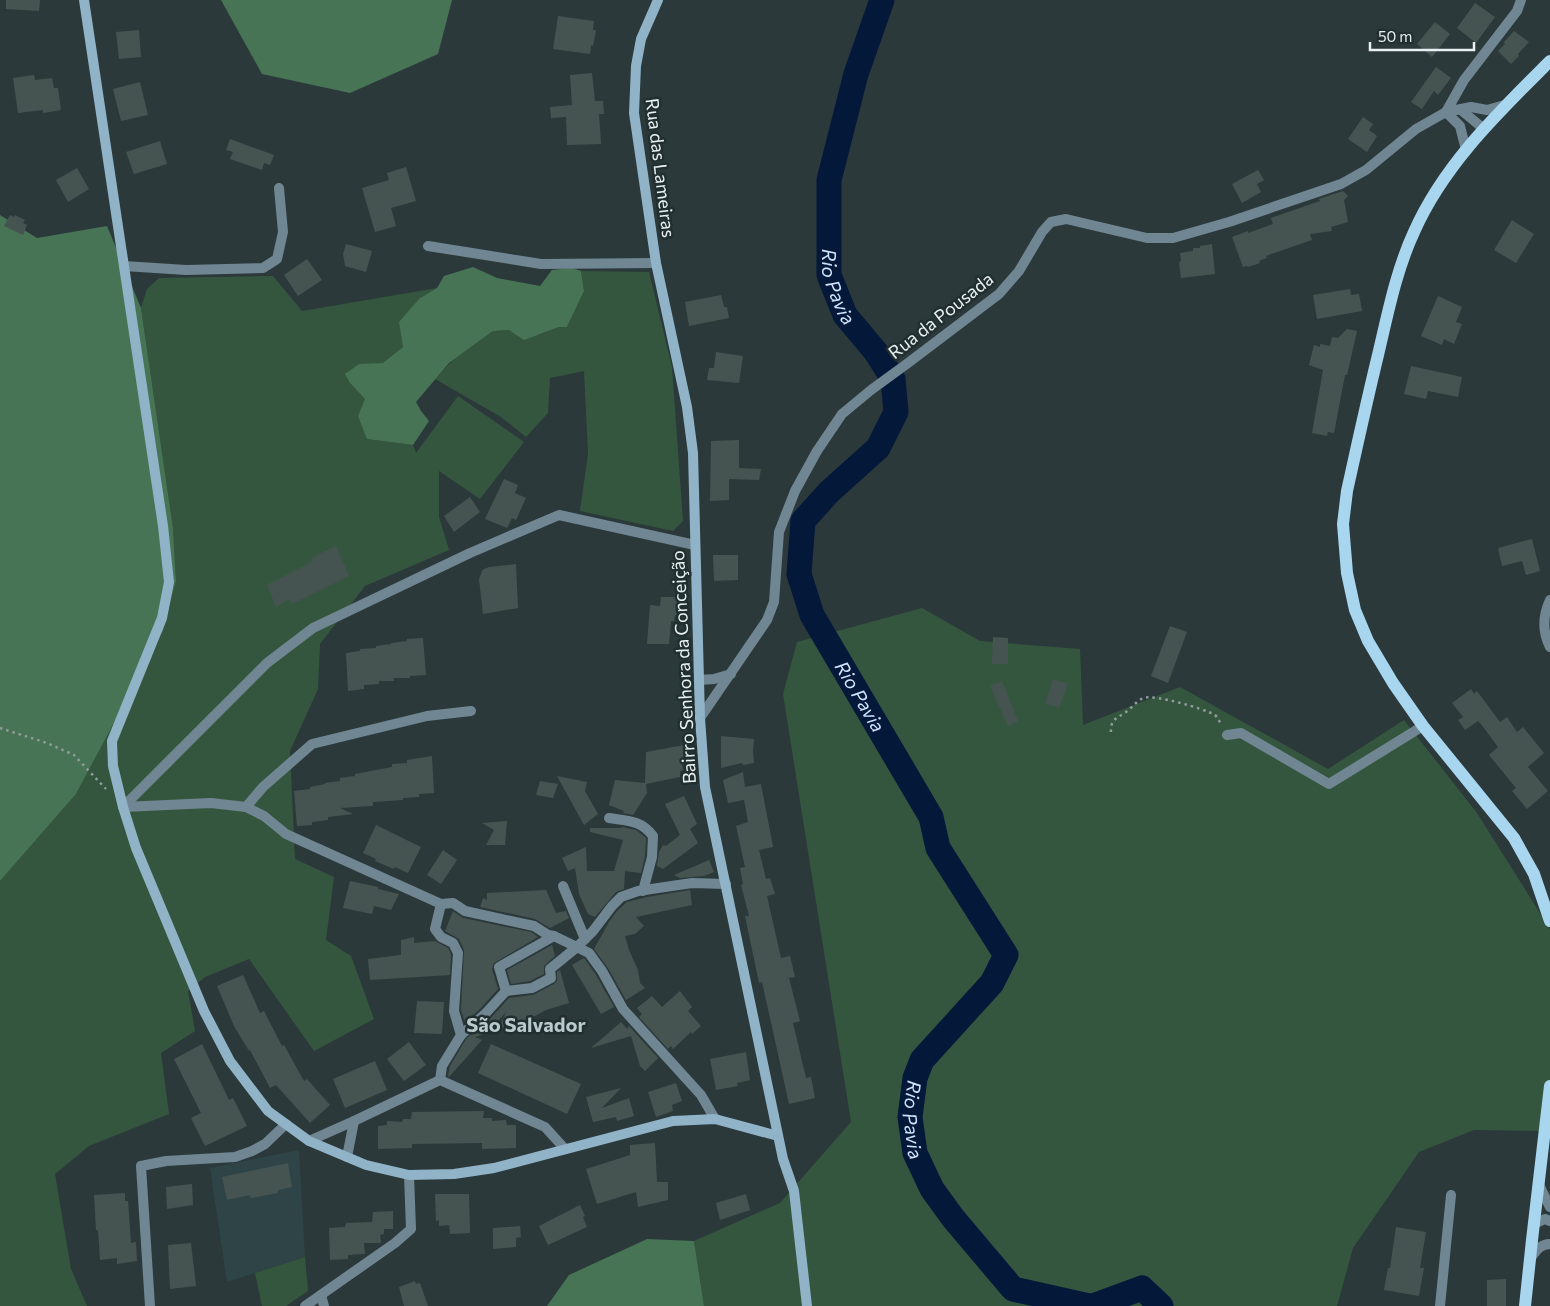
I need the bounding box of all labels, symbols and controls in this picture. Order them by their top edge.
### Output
scale bar [1370,20,1474,52]
text: 50 m [1378,27,1412,45]
street label: Rua das Lameiras [642,97,680,239]
water label: Rio Pavia [818,249,860,329]
street label: Rua da Pousada [883,267,997,363]
street label: Bairro Senhora da Conceição [666,550,700,784]
water label: Rio Pavia [831,656,890,736]
district label: São Salvador [466,1012,586,1036]
water label: Rio Pavia [899,1079,928,1163]

